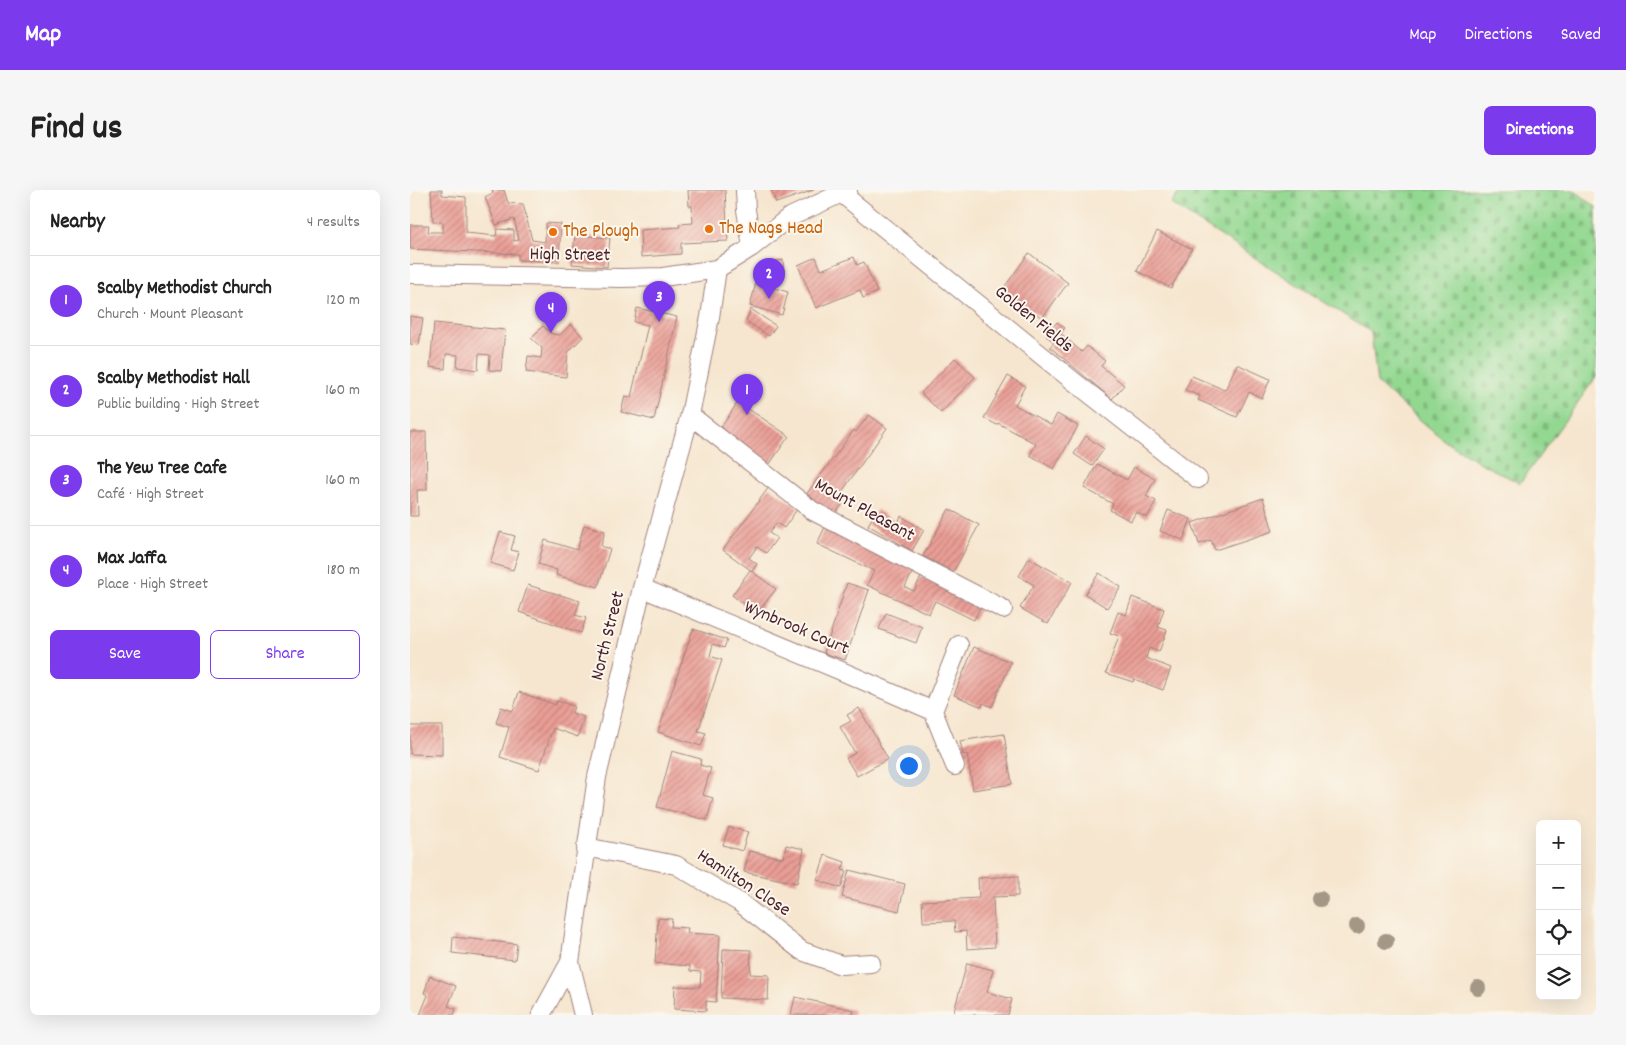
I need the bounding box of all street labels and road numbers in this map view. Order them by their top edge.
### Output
street label: High Street [529,242,611,270]
street label: Golden Fields [988,280,1078,360]
street label: Mount Pleasant [809,472,919,550]
street label: North Street [585,589,633,683]
street label: Wynbrook Court [739,595,853,663]
street label: Hamilton Close [691,844,795,924]

